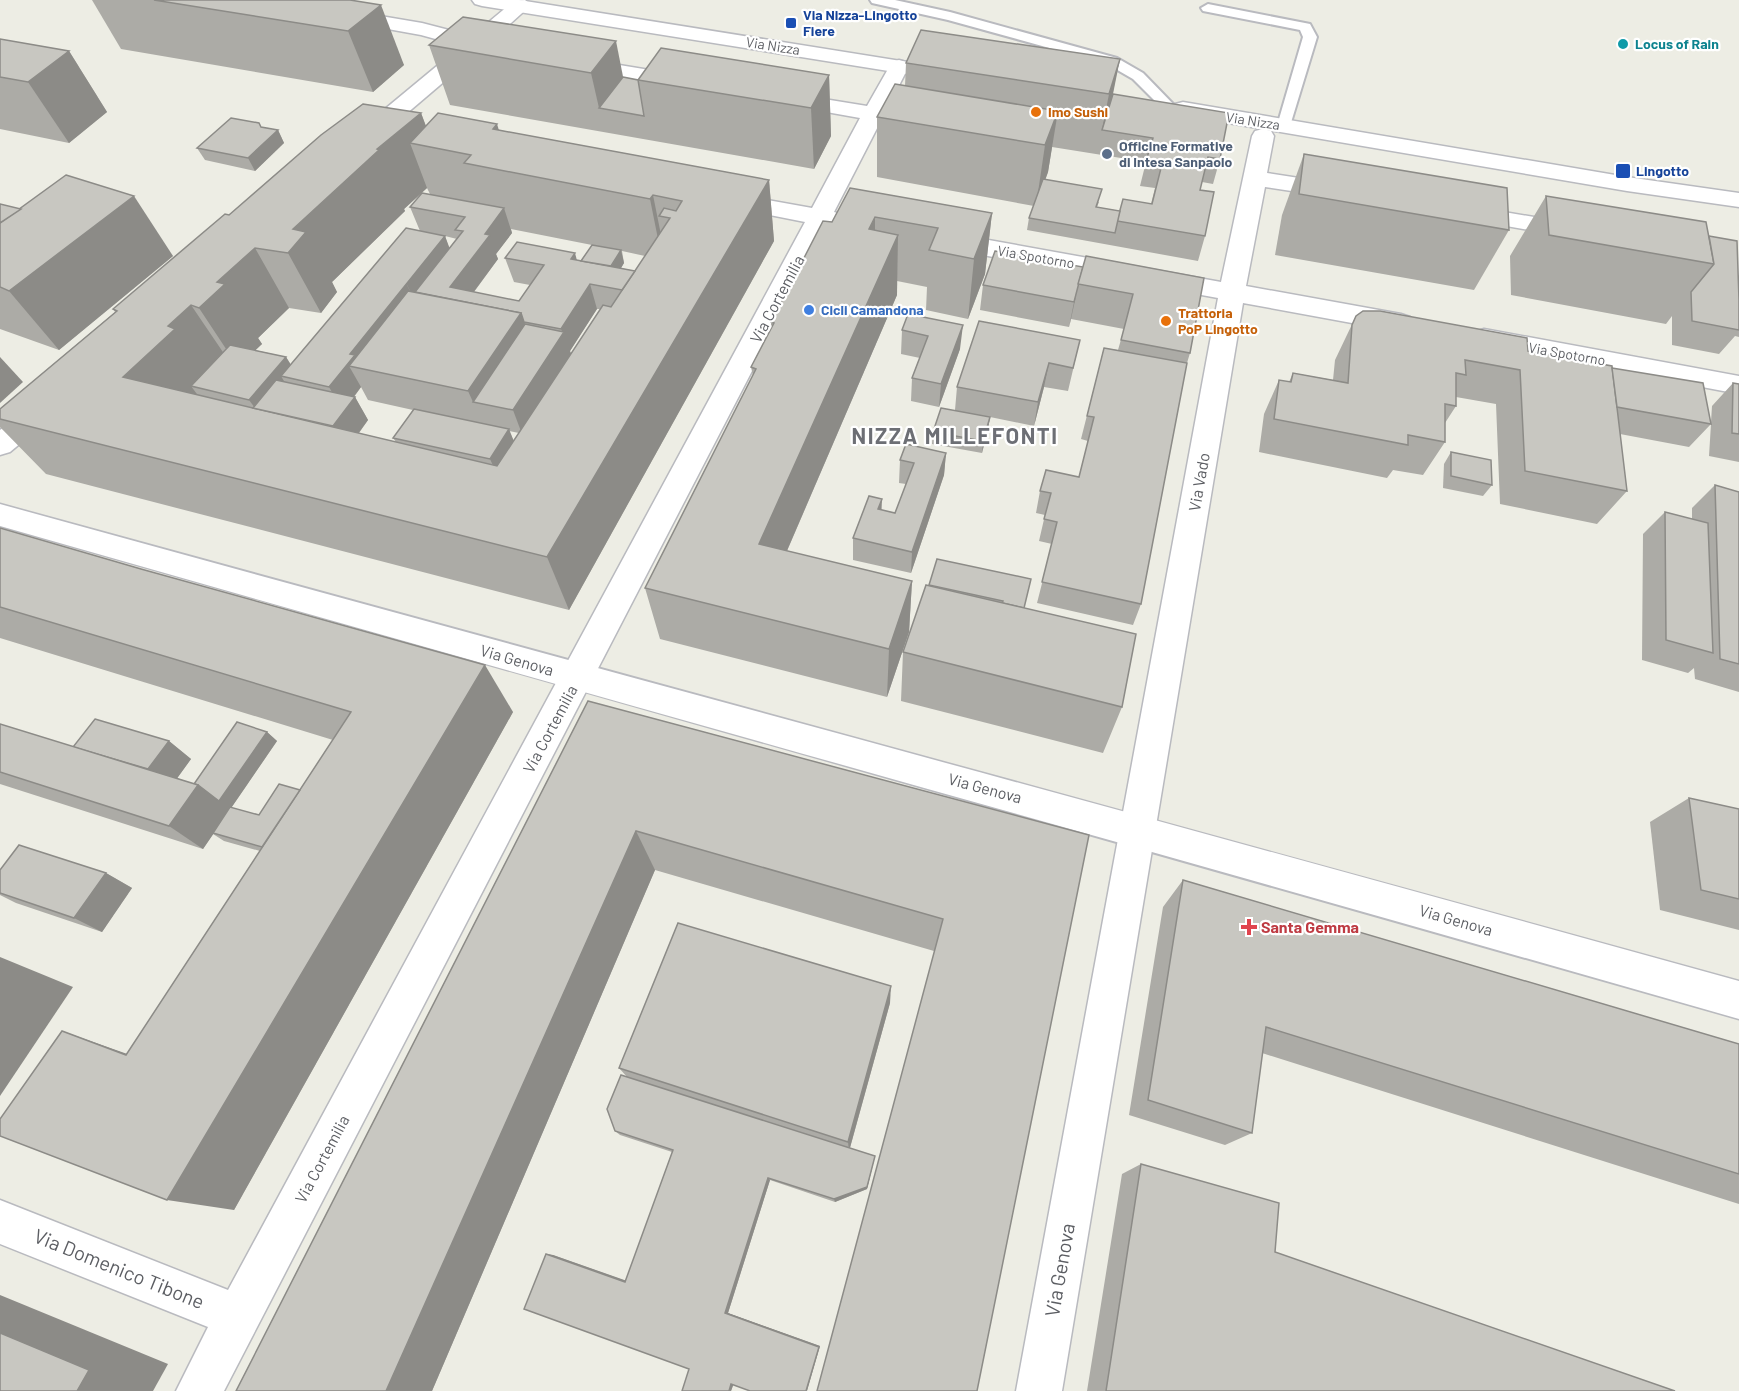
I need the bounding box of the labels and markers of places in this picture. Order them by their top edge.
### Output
place label: Via Nizza-Lingotto Fiere [803,6,918,39]
marker: Via Nizza-Lingotto Fiere [784,16,798,30]
place label: Locus of Rain [1635,35,1719,52]
marker: Locus of Rain [1616,37,1630,51]
place label: Imo Sushi [1048,103,1108,120]
marker: Imo Sushi [1029,105,1043,119]
place label: Officine Formative di Intesa Sanpaolo [1119,137,1233,170]
marker: Officine Formative di Intesa Sanpaolo [1100,147,1114,161]
marker: Lingotto [1614,162,1632,180]
place label: Lingotto [1636,162,1689,179]
place label: Cicli Camandona [821,301,924,318]
marker: Cicli Camandona [802,303,816,317]
place label: Trattoria PoP Lingotto [1178,304,1258,337]
marker: Trattoria PoP Lingotto [1159,314,1173,328]
place label: Santa Gemma [1261,917,1359,936]
marker: Santa Gemma [1242,920,1256,934]

